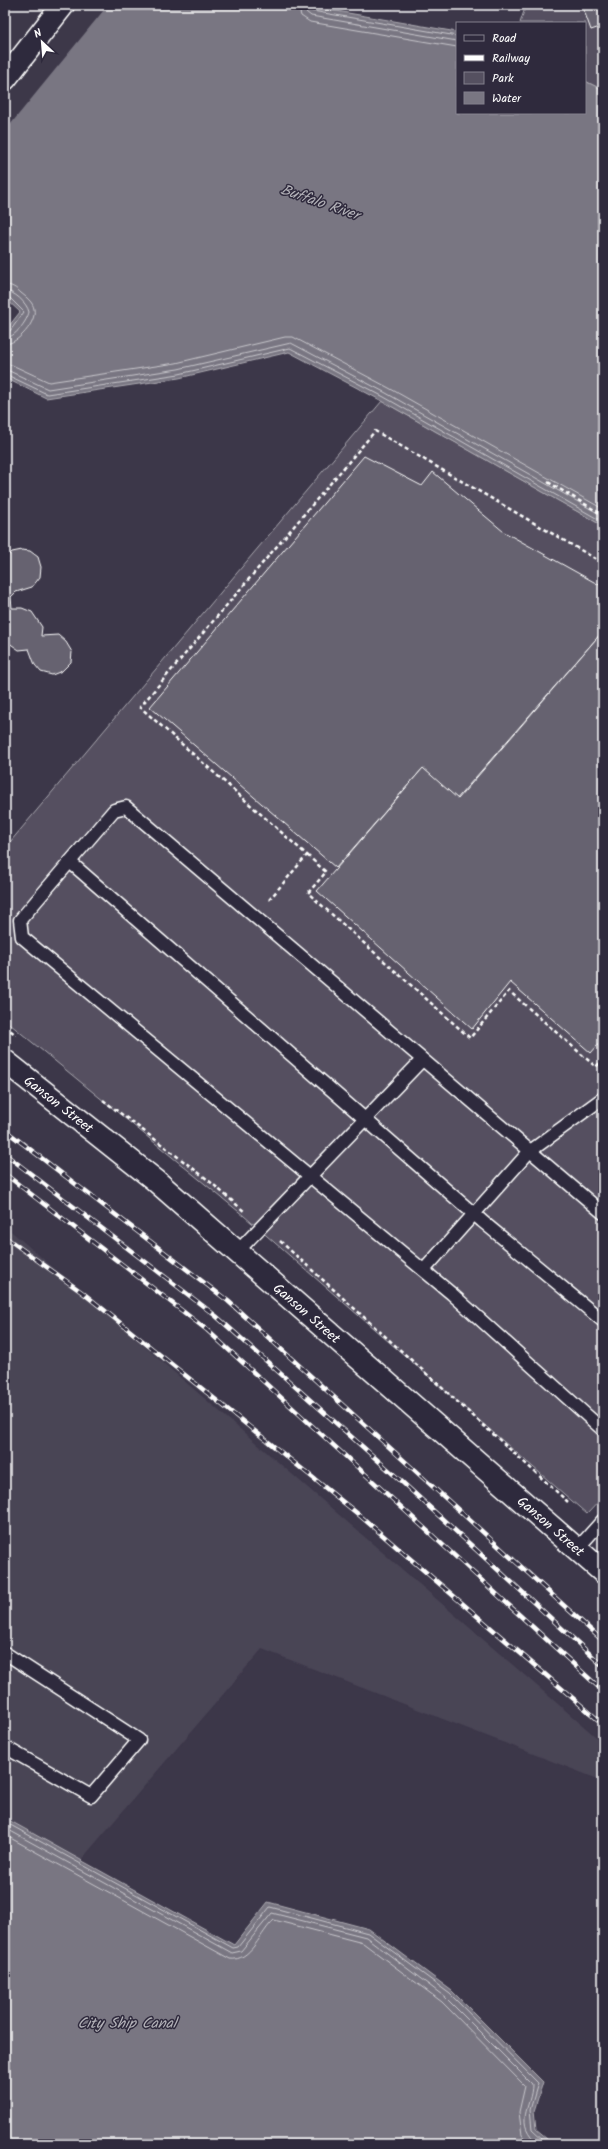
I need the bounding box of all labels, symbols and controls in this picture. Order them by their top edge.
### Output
north arrow [22,22,62,62]
legend [456,22,586,114]
text: N [31,24,45,44]
text: Road [492,29,517,48]
text: Railway [492,49,530,68]
text: Park [492,69,514,88]
text: Water [492,89,522,108]
water label: Buffalo River [277,178,365,229]
street label: Ganson Street [19,1070,99,1140]
street label: Ganson Street [268,1278,345,1350]
street label: Ganson Street [512,1491,589,1563]
water label: City Ship Canal [78,2012,180,2036]

